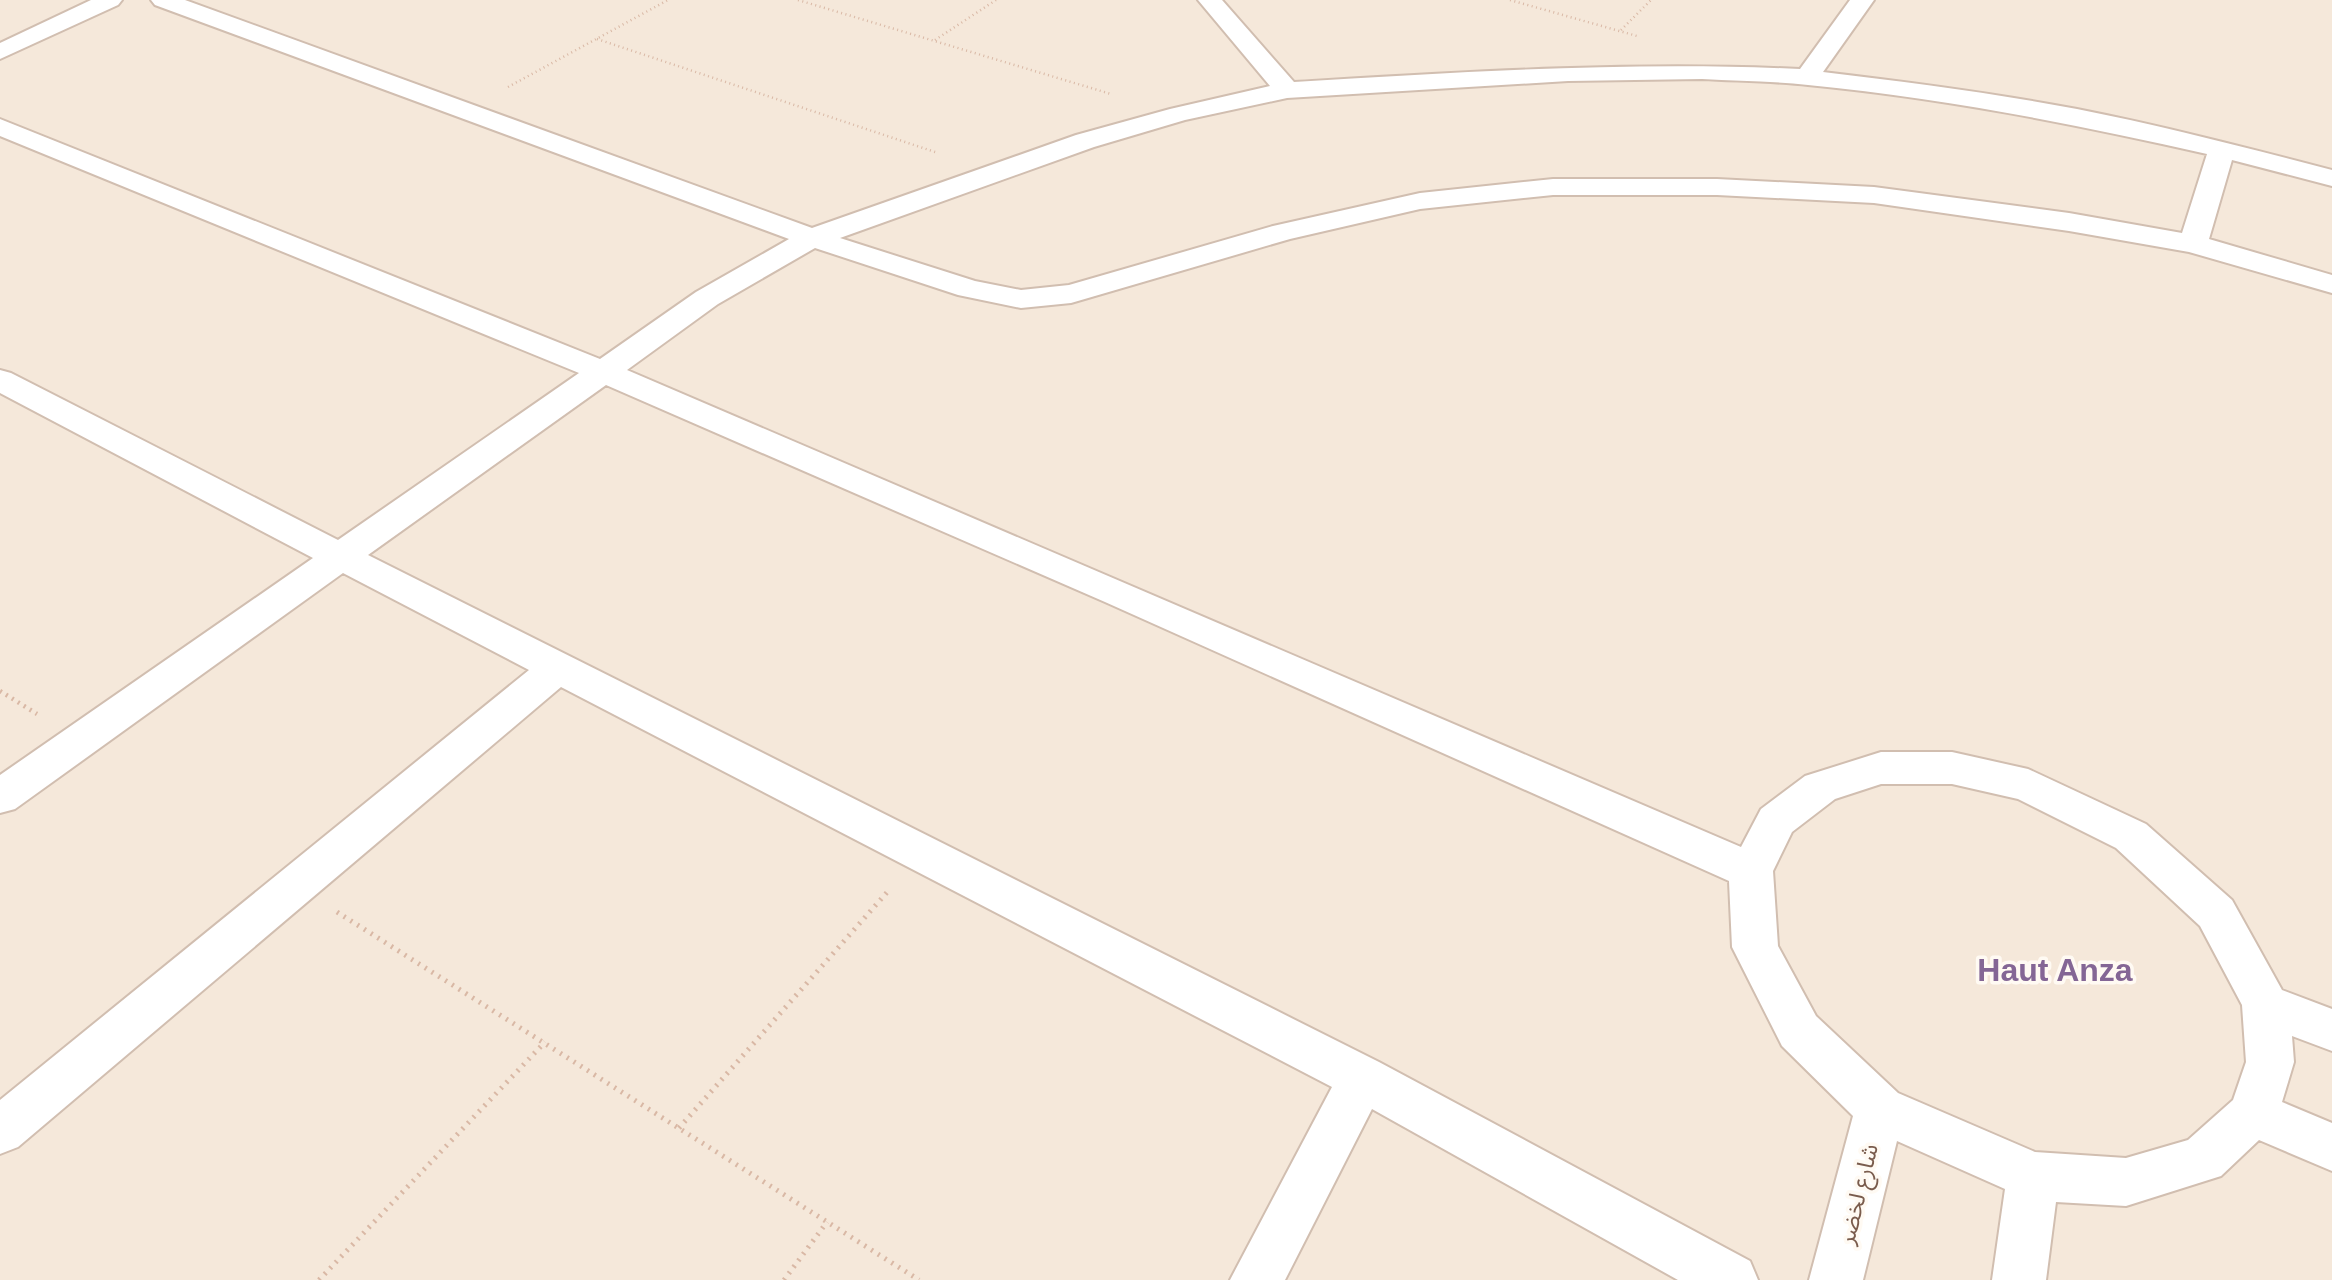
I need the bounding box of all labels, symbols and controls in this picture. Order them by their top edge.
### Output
district label: Haut Anza [1977,952,2133,988]
street label: شارع لخضر [1833,1141,1887,1249]

